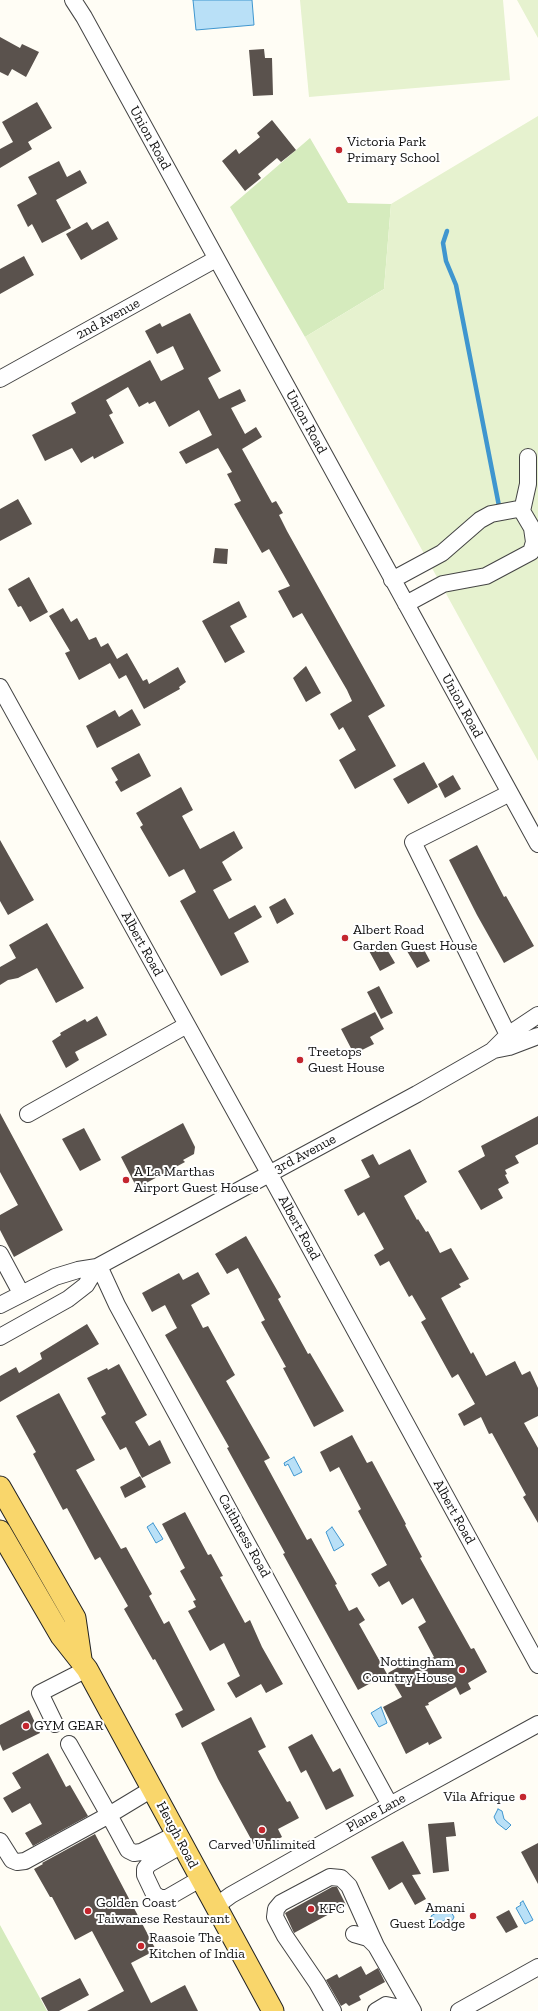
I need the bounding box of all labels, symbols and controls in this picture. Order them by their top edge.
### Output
street label: Union Road [126,103,174,173]
place label: Victoria Park Primary School [347,134,440,166]
marker: Victoria Park Primary School [334,145,344,155]
street label: 2nd Avenue [73,295,143,343]
street label: Union Road [282,387,330,457]
street label: Union Road [438,671,486,741]
street label: Albert Road [117,909,167,979]
place label: Albert Road Garden Guest House [353,922,477,954]
marker: Albert Road Garden Guest House [340,933,350,943]
place label: Treetops Guest House [308,1044,385,1076]
marker: Treetops Guest House [295,1055,305,1065]
street label: 3rd Avenue [271,1131,339,1177]
place label: A La Marthas Airport Guest House [134,1164,259,1196]
marker: A La Marthas Airport Guest House [121,1175,131,1185]
street label: Albert Road [274,1193,324,1263]
street label: Albert Road [429,1477,479,1547]
street label: Caithness Road [214,1491,274,1581]
place label: Nottingham Country House [362,1654,454,1686]
marker: Nottingham Country House [457,1665,467,1675]
place label: GYM GEAR [34,1718,103,1734]
marker: GYM GEAR [21,1721,31,1731]
place label: Vila Afrique [443,1789,515,1805]
street label: Plane Lane [343,1790,409,1836]
marker: Vila Afrique [518,1792,528,1802]
street label: Heugh Road [152,1799,202,1871]
marker: Carved Unlimited [257,1825,267,1835]
place label: Carved Unlimited [209,1837,315,1853]
place label: Golden Coast Taiwanese Restaurant [96,1895,230,1928]
place label: Amani Guest Lodge [390,1900,465,1932]
place label: KFC [319,1901,345,1917]
marker: KFC [306,1904,316,1914]
marker: Golden Coast Taiwanese Restaurant [83,1906,93,1916]
marker: Amani Guest Lodge [468,1911,478,1921]
place label: Raasoie The Kitchen of India [149,1930,245,1962]
marker: Raasoie The Kitchen of India [136,1941,146,1951]

